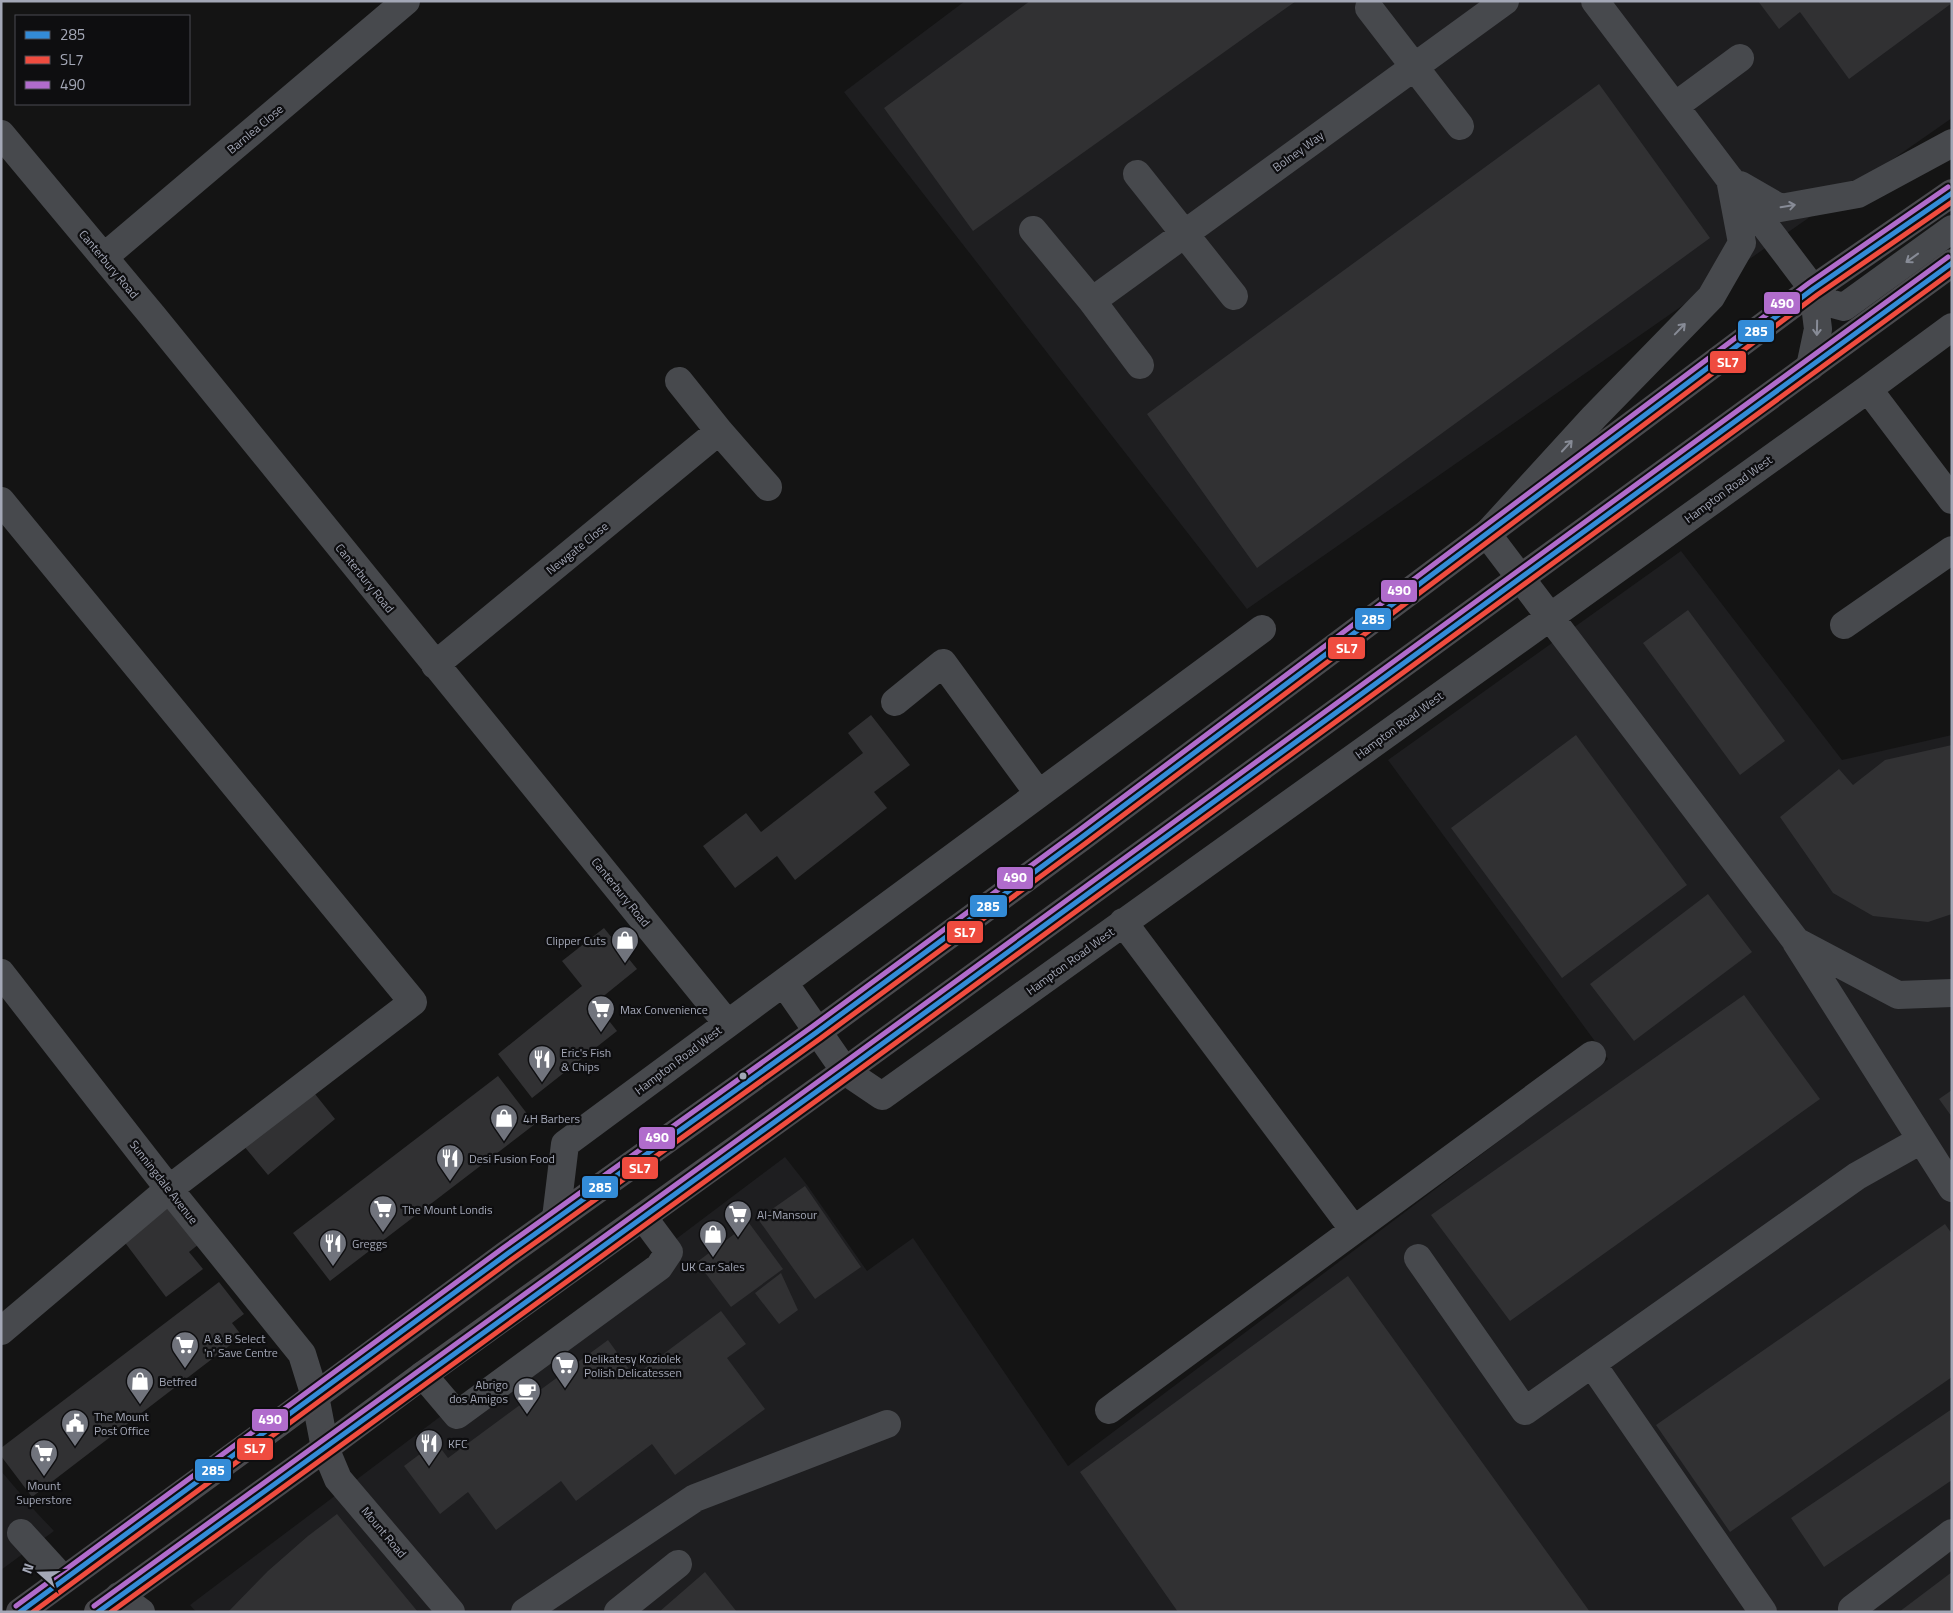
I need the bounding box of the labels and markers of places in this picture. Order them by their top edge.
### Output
shop icon: Clipper Cuts [610,925,640,964]
place label: Clipper Cuts [546,931,606,950]
supermarket icon: Max Convenience [586,994,616,1033]
place label: Max Convenience [620,1000,708,1019]
place label: Eric's Fish & Chips [561,1043,611,1076]
restaurant icon: Eric's Fish & Chips [527,1044,557,1083]
unlabelled marker [738,1071,748,1081]
shop icon: 4H Barbers [489,1103,519,1142]
place label: 4H Barbers [523,1109,581,1128]
restaurant icon: Desi Fusion Food [435,1143,465,1182]
place label: Desi Fusion Food [469,1149,555,1168]
supermarket icon: The Mount Londis [368,1194,398,1233]
supermarket icon: Al-Mansour [723,1199,753,1238]
place label: The Mount Londis [402,1200,493,1219]
place label: Al-Mansour [757,1205,817,1224]
shop icon: UK Car Sales [698,1219,728,1258]
restaurant icon: Greggs [318,1228,348,1267]
place label: Greggs [352,1234,388,1253]
place label: UK Car Sales [681,1257,745,1276]
place label: A & B Select 'n' Save Centre [204,1329,278,1362]
supermarket icon: A & B Select 'n' Save Centre [170,1330,200,1369]
place label: Delikatesy Koziolek Polish Delicatessen [584,1349,682,1382]
supermarket icon: Delikatesy Koziolek Polish Delicatessen [550,1350,580,1389]
shop icon: Betfred [125,1366,155,1405]
place label: Betfred [159,1372,197,1391]
place label: Abrigo dos Amigos [449,1375,508,1408]
cafe icon: Abrigo dos Amigos [512,1376,542,1415]
place label: The Mount Post Office [94,1407,150,1440]
public building icon: The Mount Post Office [60,1408,90,1447]
restaurant icon: KFC [414,1428,444,1467]
place label: KFC [448,1434,468,1453]
supermarket icon: Mount Superstore [29,1438,59,1477]
place label: Mount Superstore [16,1476,72,1509]

